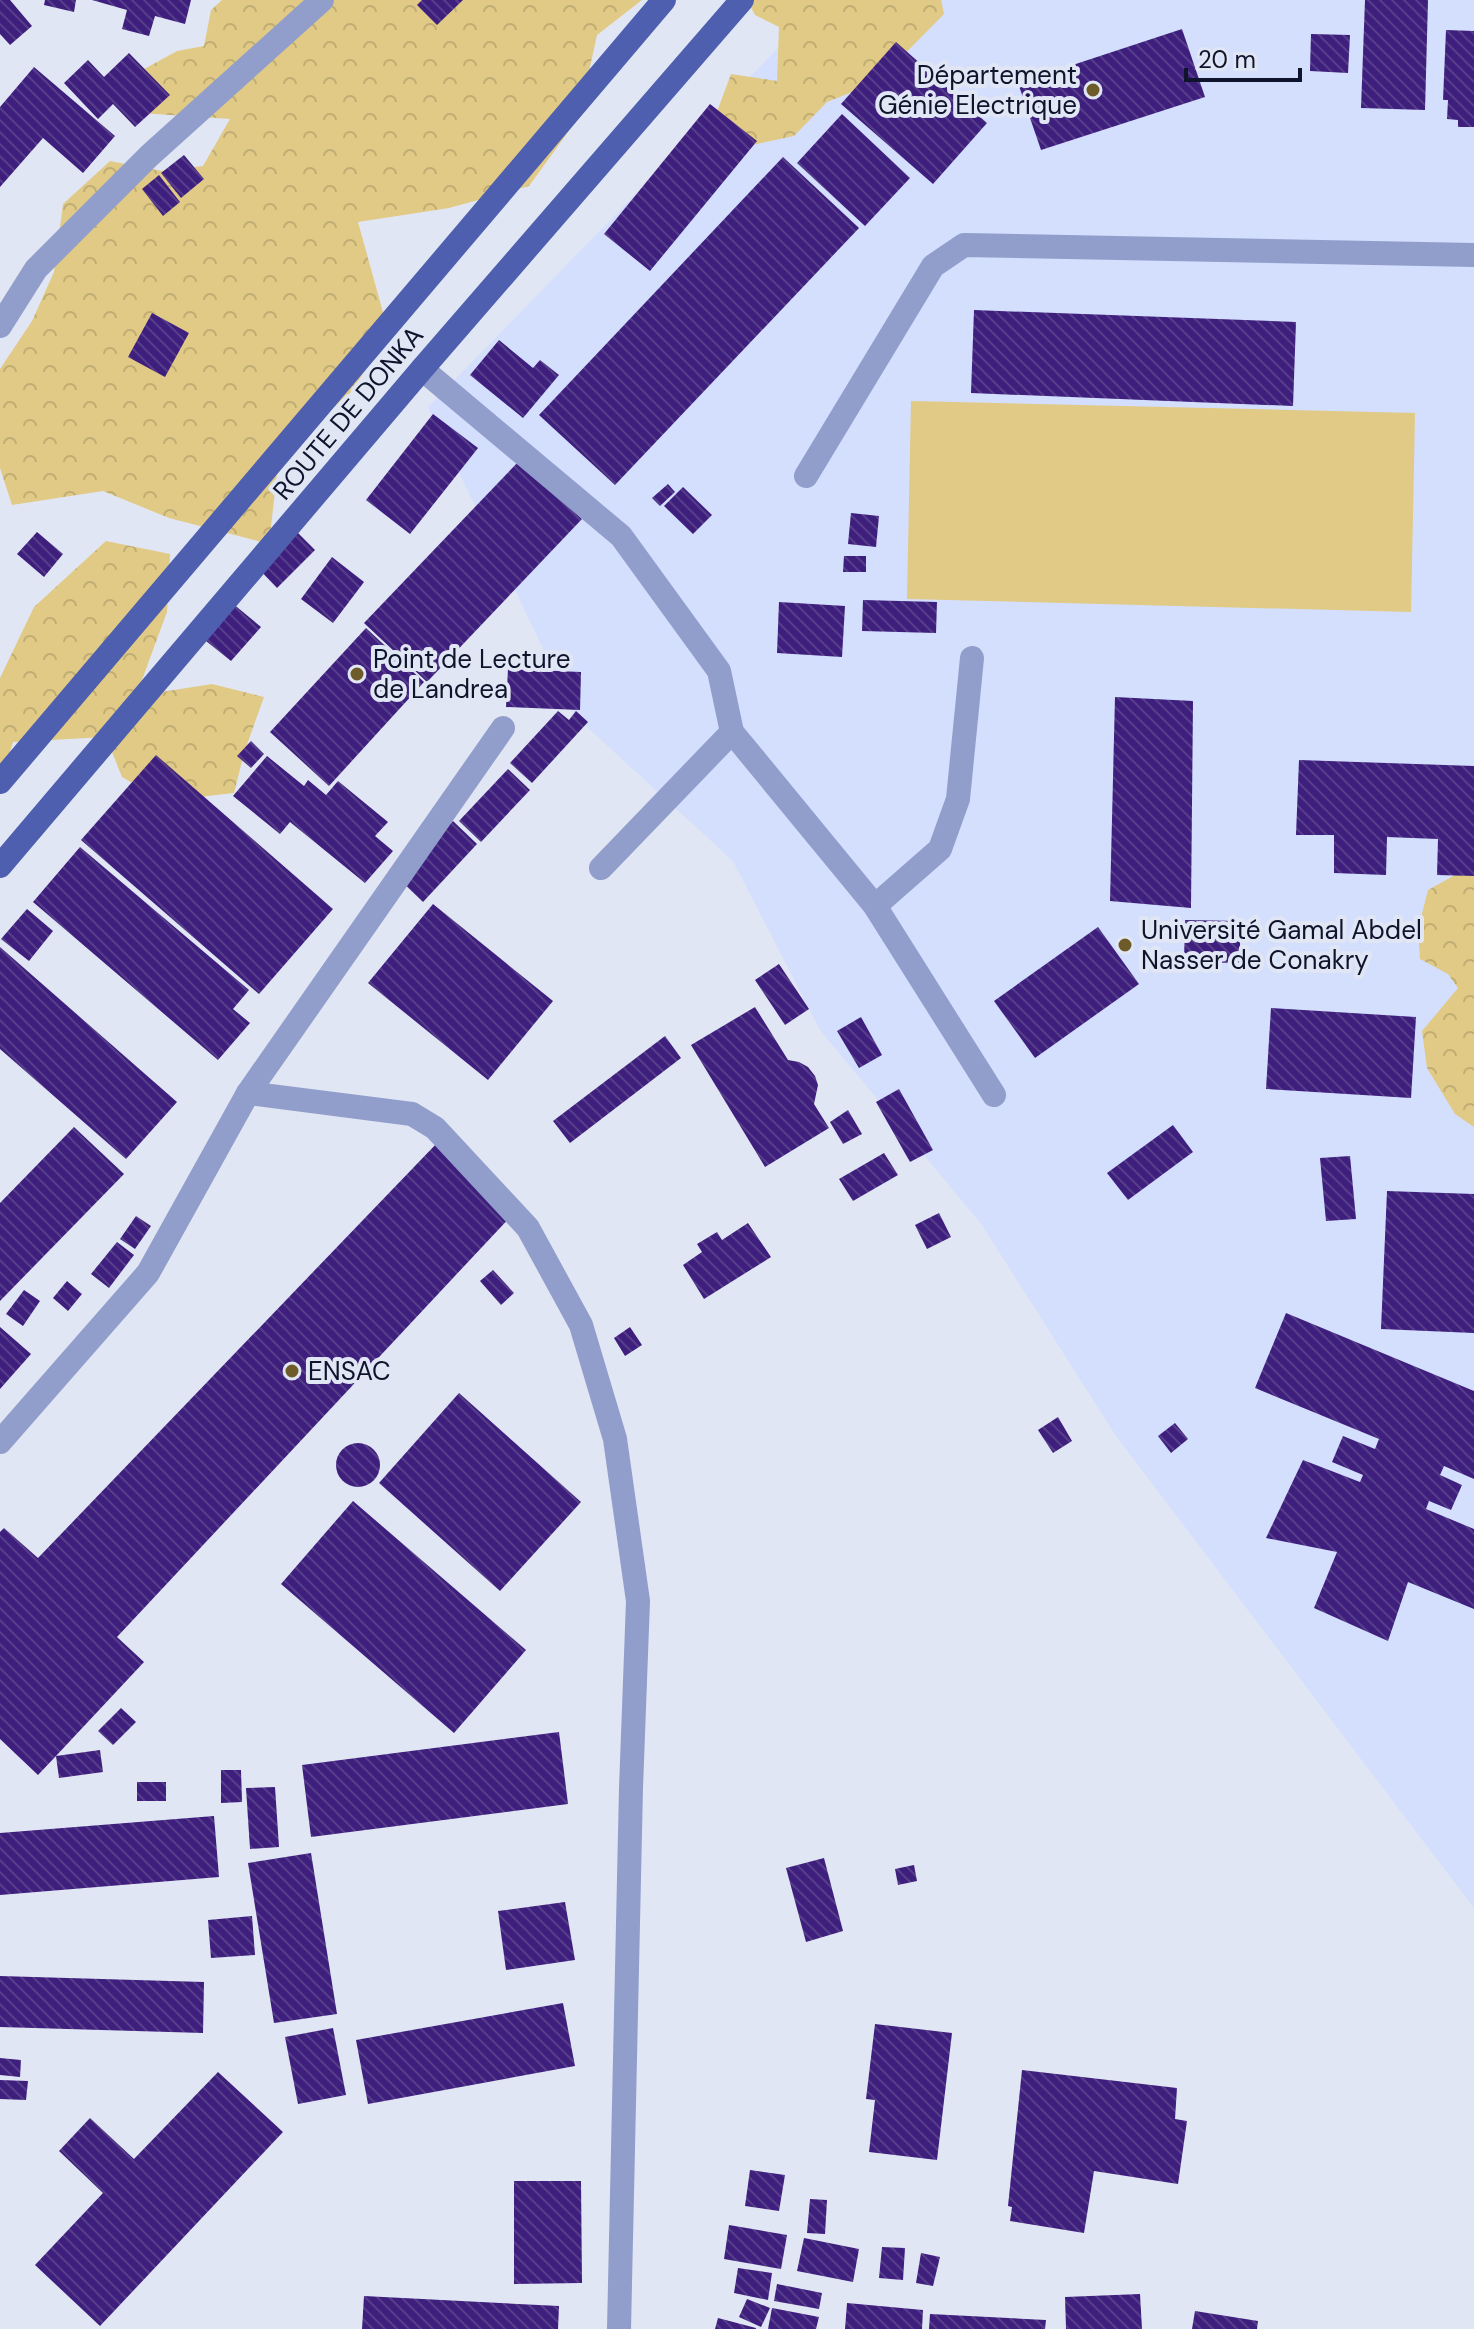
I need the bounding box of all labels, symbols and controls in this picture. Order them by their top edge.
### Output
scale bar [1186,32,1300,82]
text: 20 m [1198,44,1256,75]
place label: Département Génie Electrique [878,58,1077,122]
marker: Département Génie Electrique [1084,81,1102,99]
street label: ROUTE DE DONKA [265,319,431,507]
place label: Point de Lecture de Landrea [373,642,570,706]
marker: Point de Lecture de Landrea [348,665,366,683]
place label: Université Gamal Abdel Nasser de Conakry [1141,913,1422,977]
marker: Université Gamal Abdel Nasser de Conakry [1116,936,1134,954]
place label: ENSAC [308,1354,391,1388]
marker: ENSAC [283,1362,301,1380]

